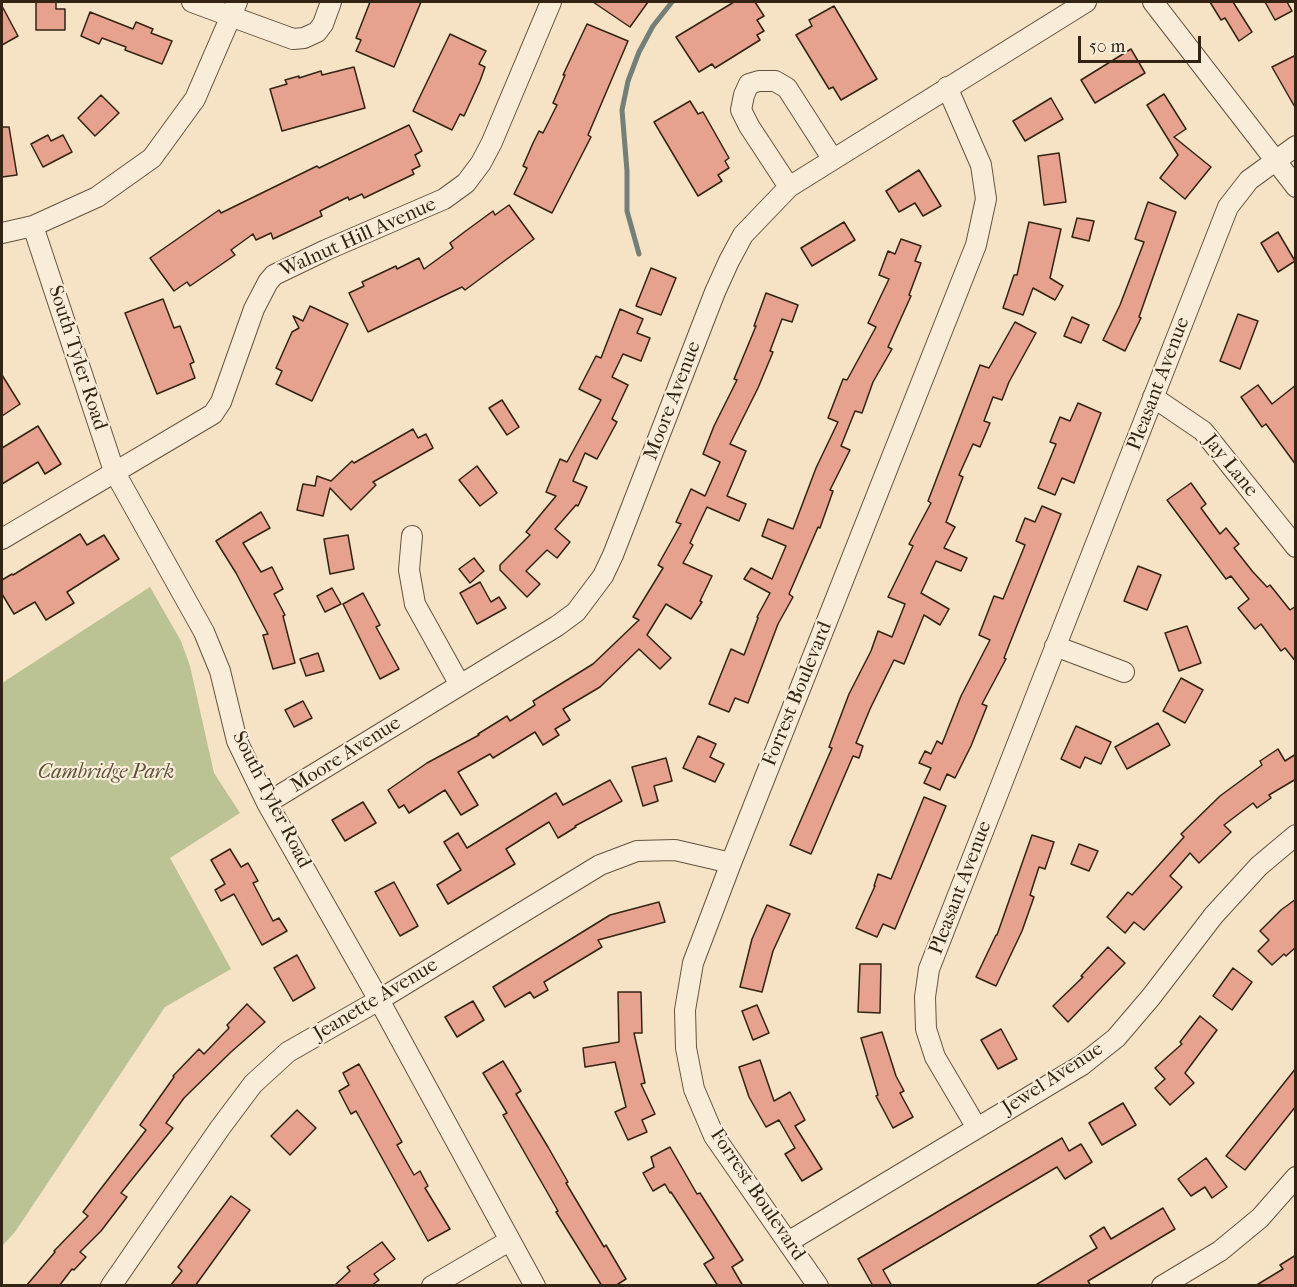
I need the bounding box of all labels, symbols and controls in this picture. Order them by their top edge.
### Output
scale bar [1081,24,1204,62]
text: 50 m [1089,36,1125,57]
street label: Walnut Hill Avenue [276,193,440,283]
street label: South Tyler Road [42,283,112,433]
street label: Pleasant Avenue [1123,314,1195,454]
street label: Moore Avenue [639,338,707,464]
street label: Jay Lane [1197,430,1263,502]
street label: Forrest Boulevard [758,618,838,770]
street label: Moore Avenue [287,712,405,798]
street label: South Tyler Road [226,728,316,872]
park label: Cambridge Park [38,761,174,785]
street label: Pleasant Avenue [925,818,997,958]
street label: Jeanette Avenue [310,953,442,1047]
street label: Jewel Avenue [998,1037,1108,1121]
street label: Forrest Boulevard [704,1125,810,1265]

